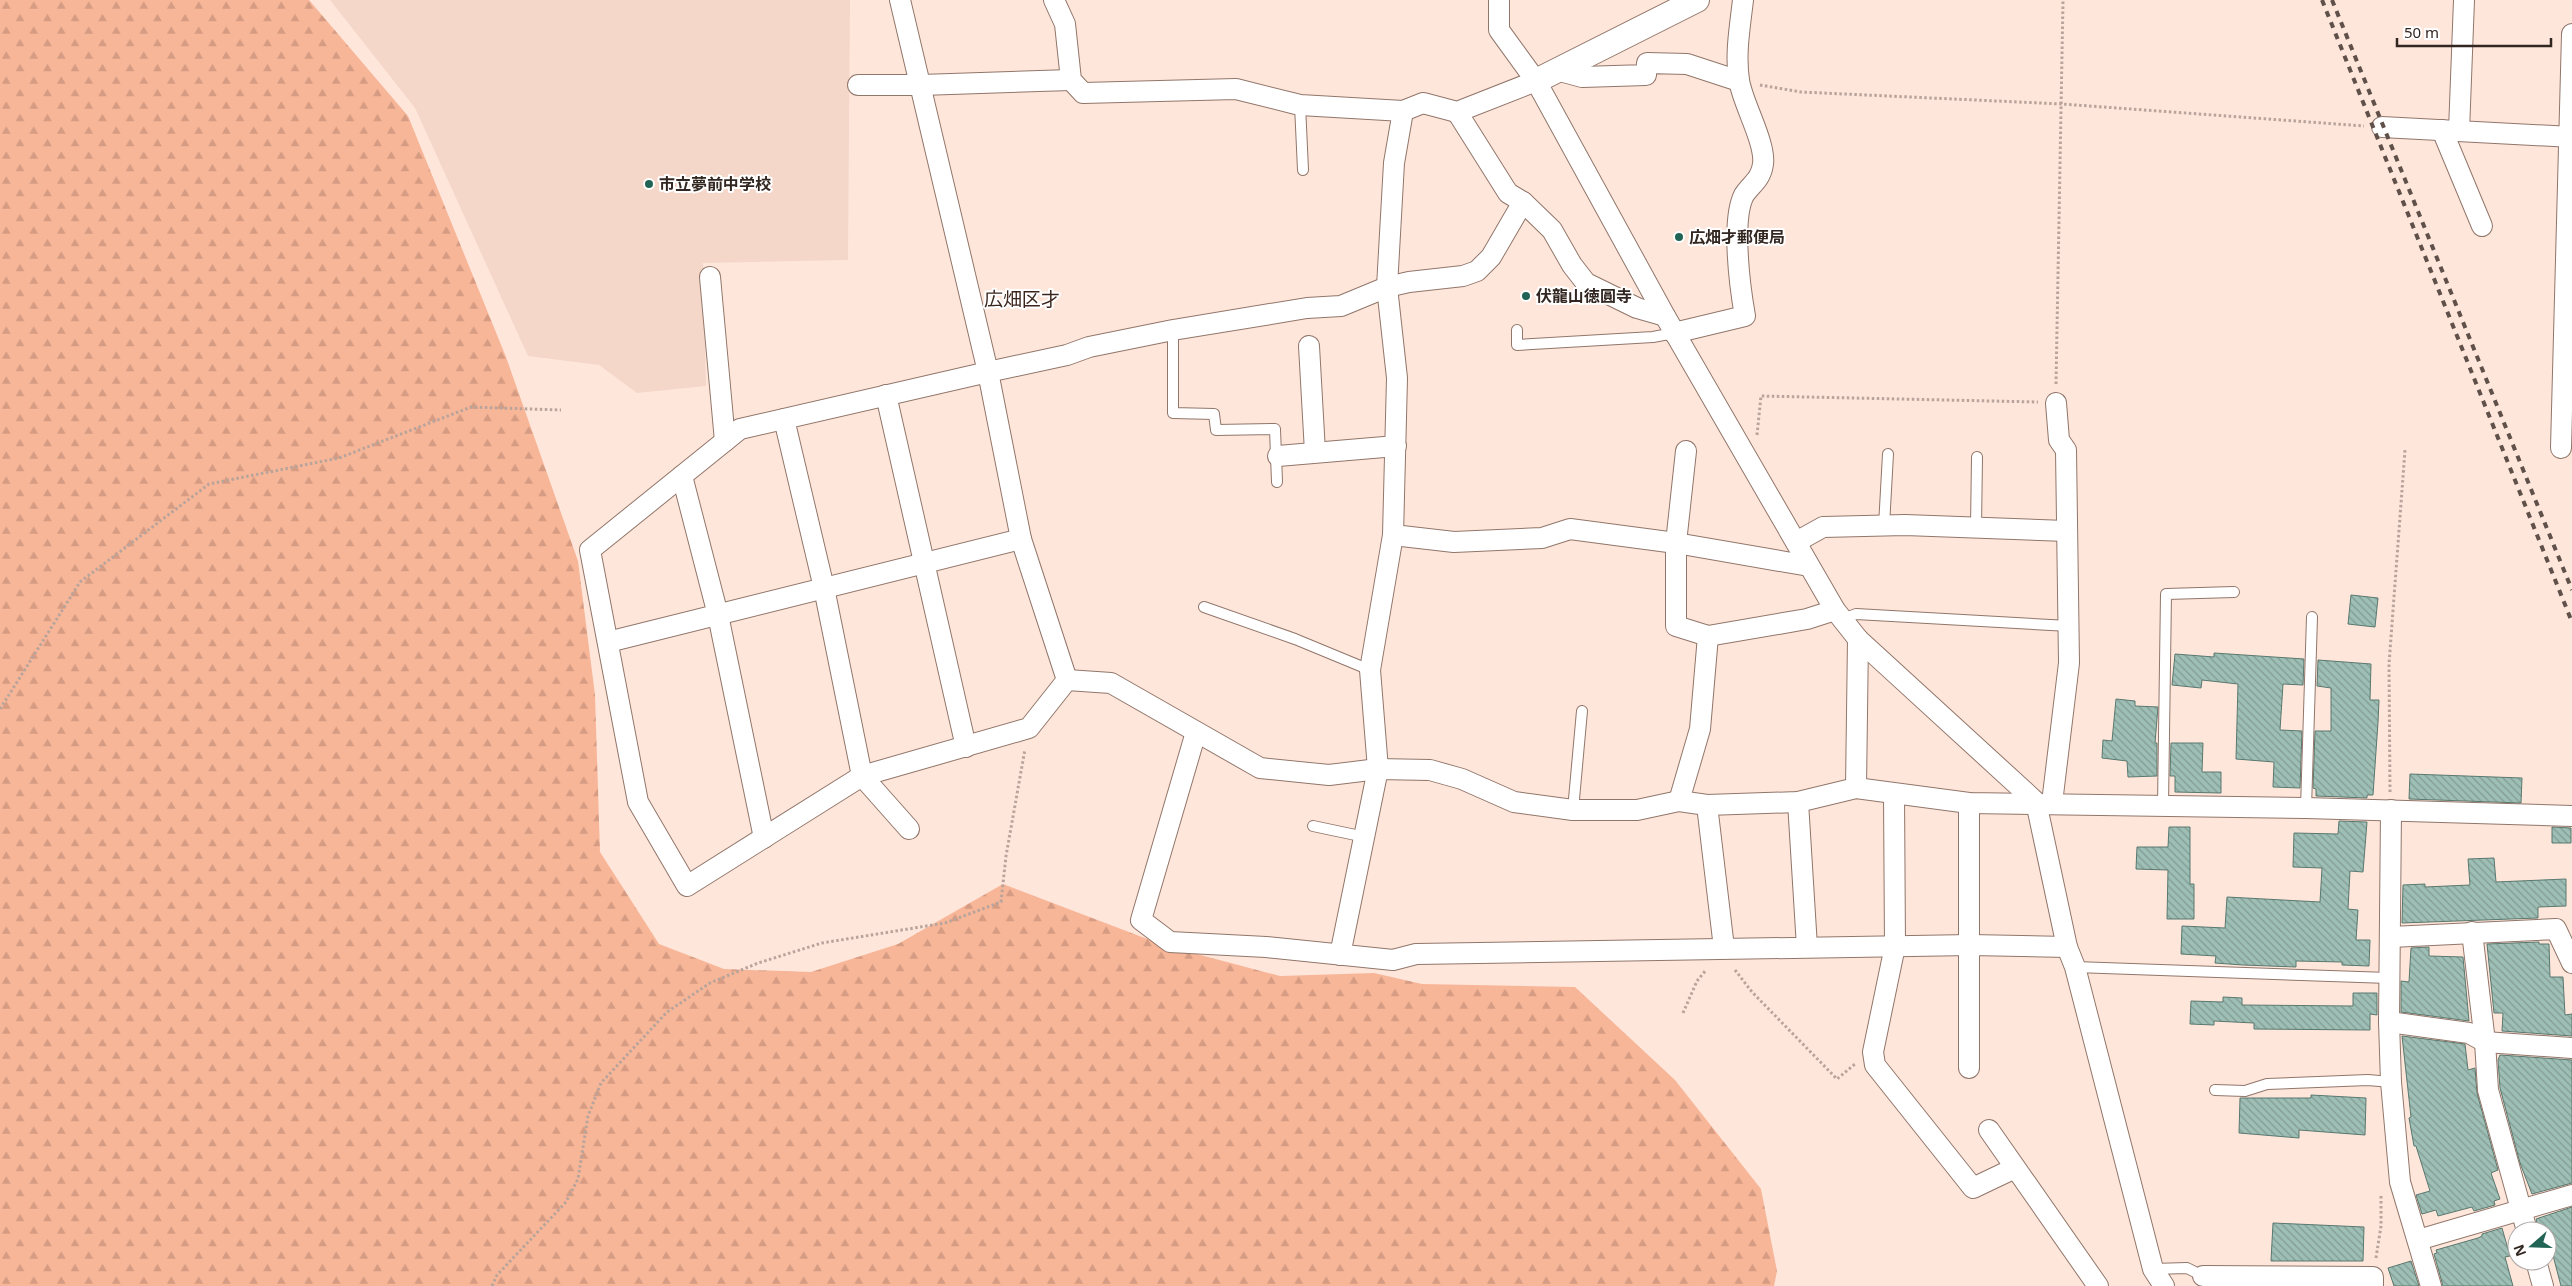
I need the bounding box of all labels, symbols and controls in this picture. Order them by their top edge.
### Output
scale bar [2397,15,2551,47]
text: 50 m [2404,22,2439,42]
place label: 市立夢前中学校 [659,173,771,195]
marker: 市立夢前中学校 [643,178,655,190]
place label: 広畑才郵便局 [1689,226,1785,248]
marker: 広畑才郵便局 [1673,231,1685,243]
place label: 伏龍山徳圓寺 [1536,285,1632,307]
district label: 広畑区才 [984,286,1060,312]
marker: 伏龍山徳圓寺 [1520,290,1532,302]
north arrow [2507,1221,2557,1271]
text: N [2508,1242,2530,1259]

